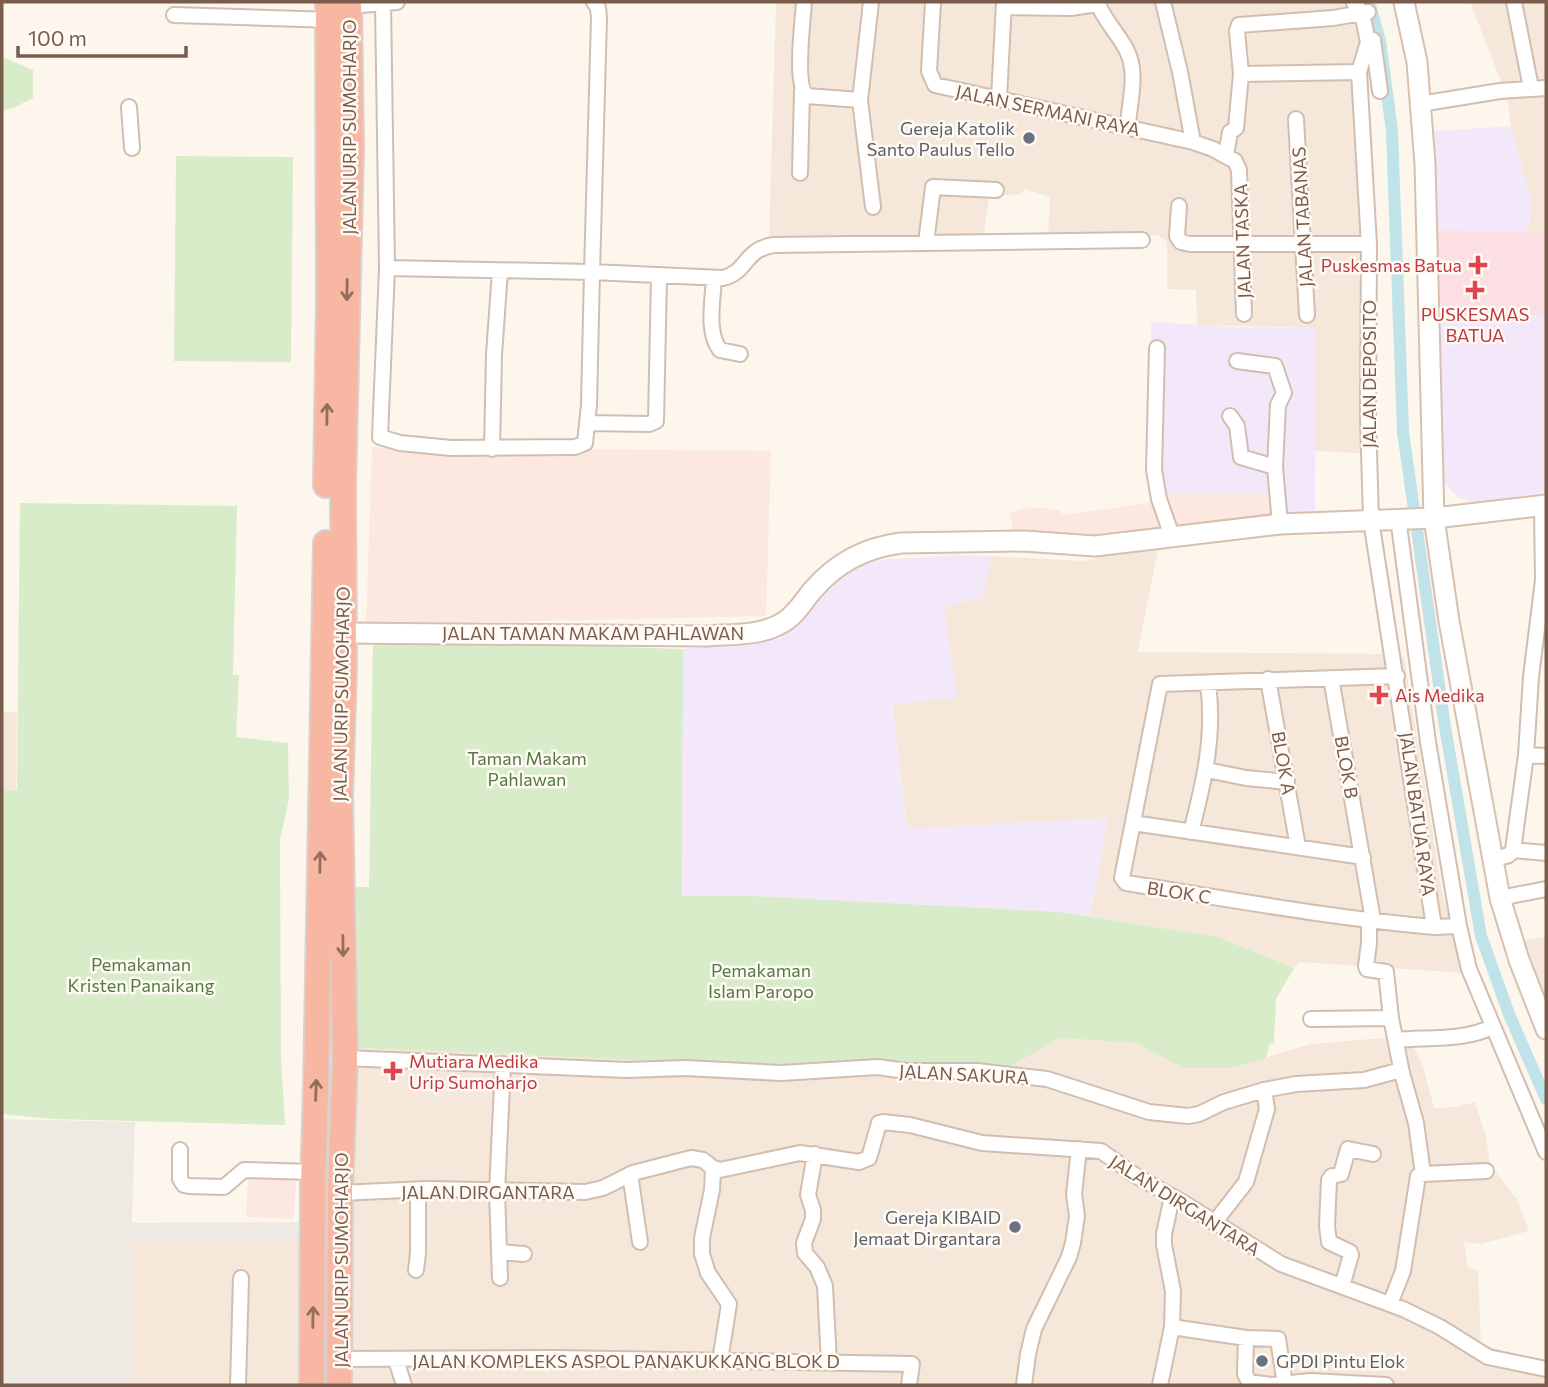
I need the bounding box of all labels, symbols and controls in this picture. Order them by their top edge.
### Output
scale bar [18,14,186,58]
street label: JALAN URIP SUMOHARJO [338,19,360,235]
text: 100 m [28,25,87,50]
street label: JALAN SERMANI RAYA [954,80,1142,140]
place label: Gereja Katolik Santo Paulus Tello [867,117,1015,160]
marker: Gereja Katolik Santo Paulus Tello [1021,130,1037,146]
street label: JALAN TABANAS [1287,146,1317,288]
street label: JALAN TASKA [1229,183,1255,299]
place label: Puskesmas Batua [1321,254,1462,276]
marker: Puskesmas Batua [1468,255,1488,275]
one-way arrow [341,279,354,302]
marker: PUSKESMAS BATUA [1465,280,1485,300]
street label: JALAN DEPOSITO [1358,300,1380,448]
place label: PUSKESMAS BATUA [1421,303,1529,346]
one-way arrow [320,403,334,426]
street label: JALAN URIP SUMOHARJO [328,586,354,802]
street label: JALAN TAMAN MAKAM PAHLAWAN [442,622,744,644]
place label: Ais Medika [1395,684,1485,706]
marker: Ais Medika [1369,685,1389,705]
street label: BLOK A [1268,729,1300,797]
street label: JALAN BATUA RAYA [1396,731,1440,897]
street label: BLOK B [1331,734,1363,800]
park label: Taman Makam Pahlawan [467,747,587,790]
one-way arrow [313,851,326,874]
street label: BLOK C [1146,876,1212,908]
one-way arrow [336,934,350,957]
park label: Pemakaman Kristen Panaikang [68,953,215,996]
park label: Pemakaman Islam Paropo [708,959,814,1002]
place label: Mutiara Medika Urip Sumoharjo [409,1050,538,1093]
street label: JALAN SAKURA [898,1060,1030,1088]
marker: Mutiara Medika Urip Sumoharjo [383,1061,403,1081]
one-way arrow [310,1078,323,1101]
street label: JALAN DIRGANTARA [1106,1150,1264,1260]
street label: JALAN URIP SUMOHARJO [330,1152,352,1368]
street label: JALAN DIRGANTARA [401,1181,575,1203]
place label: Gereja KIBAID Jemaat Dirgantara [853,1206,1001,1249]
marker: Gereja KIBAID Jemaat Dirgantara [1007,1219,1023,1235]
one-way arrow [306,1306,319,1329]
street label: JALAN KOMPLEKS ASPOL PANAKUKKANG BLOK D [412,1350,840,1372]
place label: GPDI Pintu Elok [1276,1350,1405,1372]
marker: GPDI Pintu Elok [1254,1353,1270,1369]

